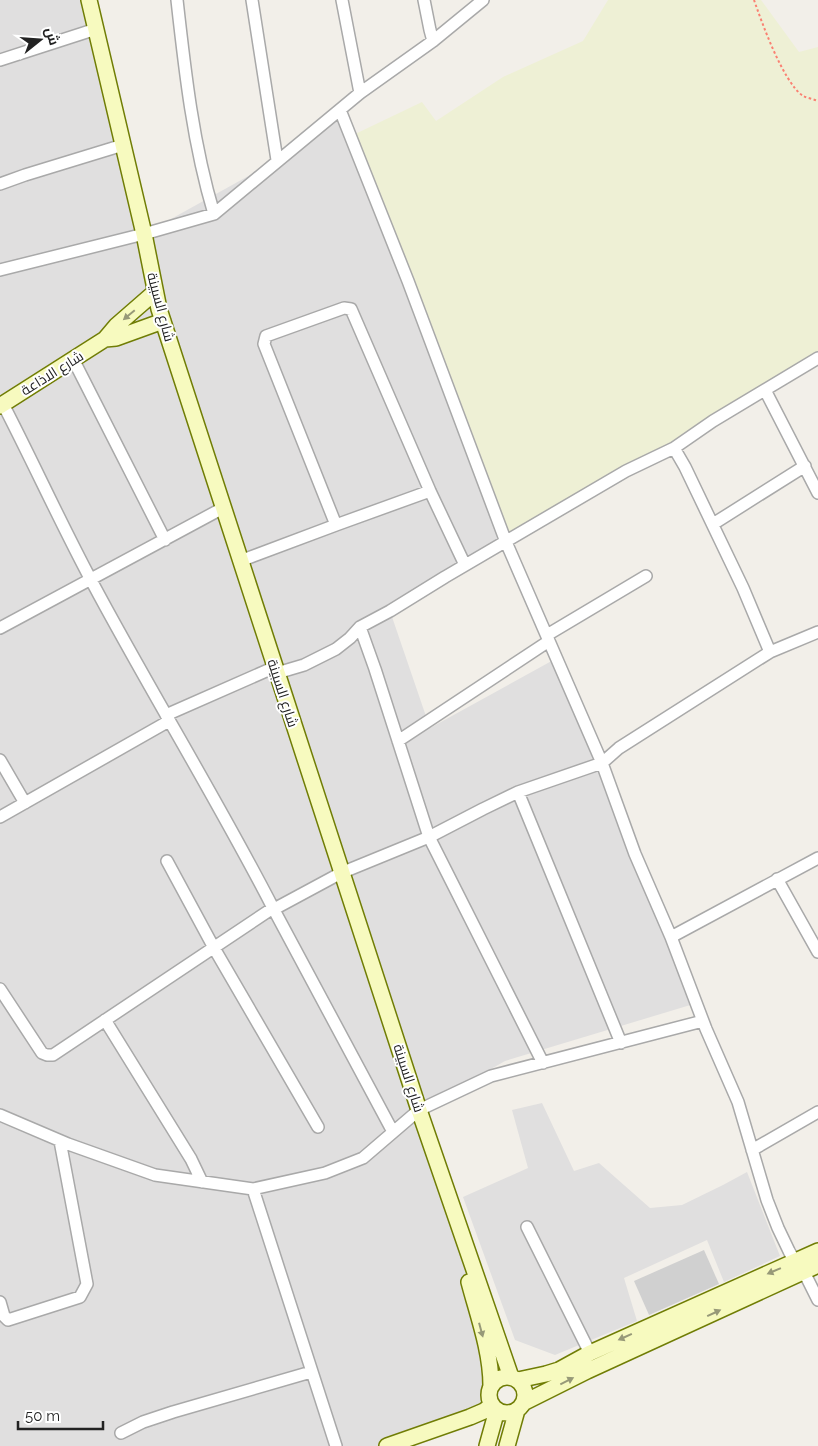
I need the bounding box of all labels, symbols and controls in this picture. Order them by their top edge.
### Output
north arrow [15,15,65,65]
text: ش [41,25,63,47]
street label: شارع السبينة [143,271,178,344]
one-way arrow [122,309,135,320]
street label: شارع الاذاعة [18,348,87,399]
street label: شارع السبينة [264,657,302,729]
street label: شارع السبينة [390,1042,428,1114]
one-way arrow [767,1268,781,1276]
one-way arrow [707,1309,721,1317]
one-way arrow [478,1323,486,1338]
one-way arrow [618,1333,632,1341]
one-way arrow [559,1377,574,1386]
scale bar [18,1398,102,1430]
text: 50 m [25,1407,60,1425]

